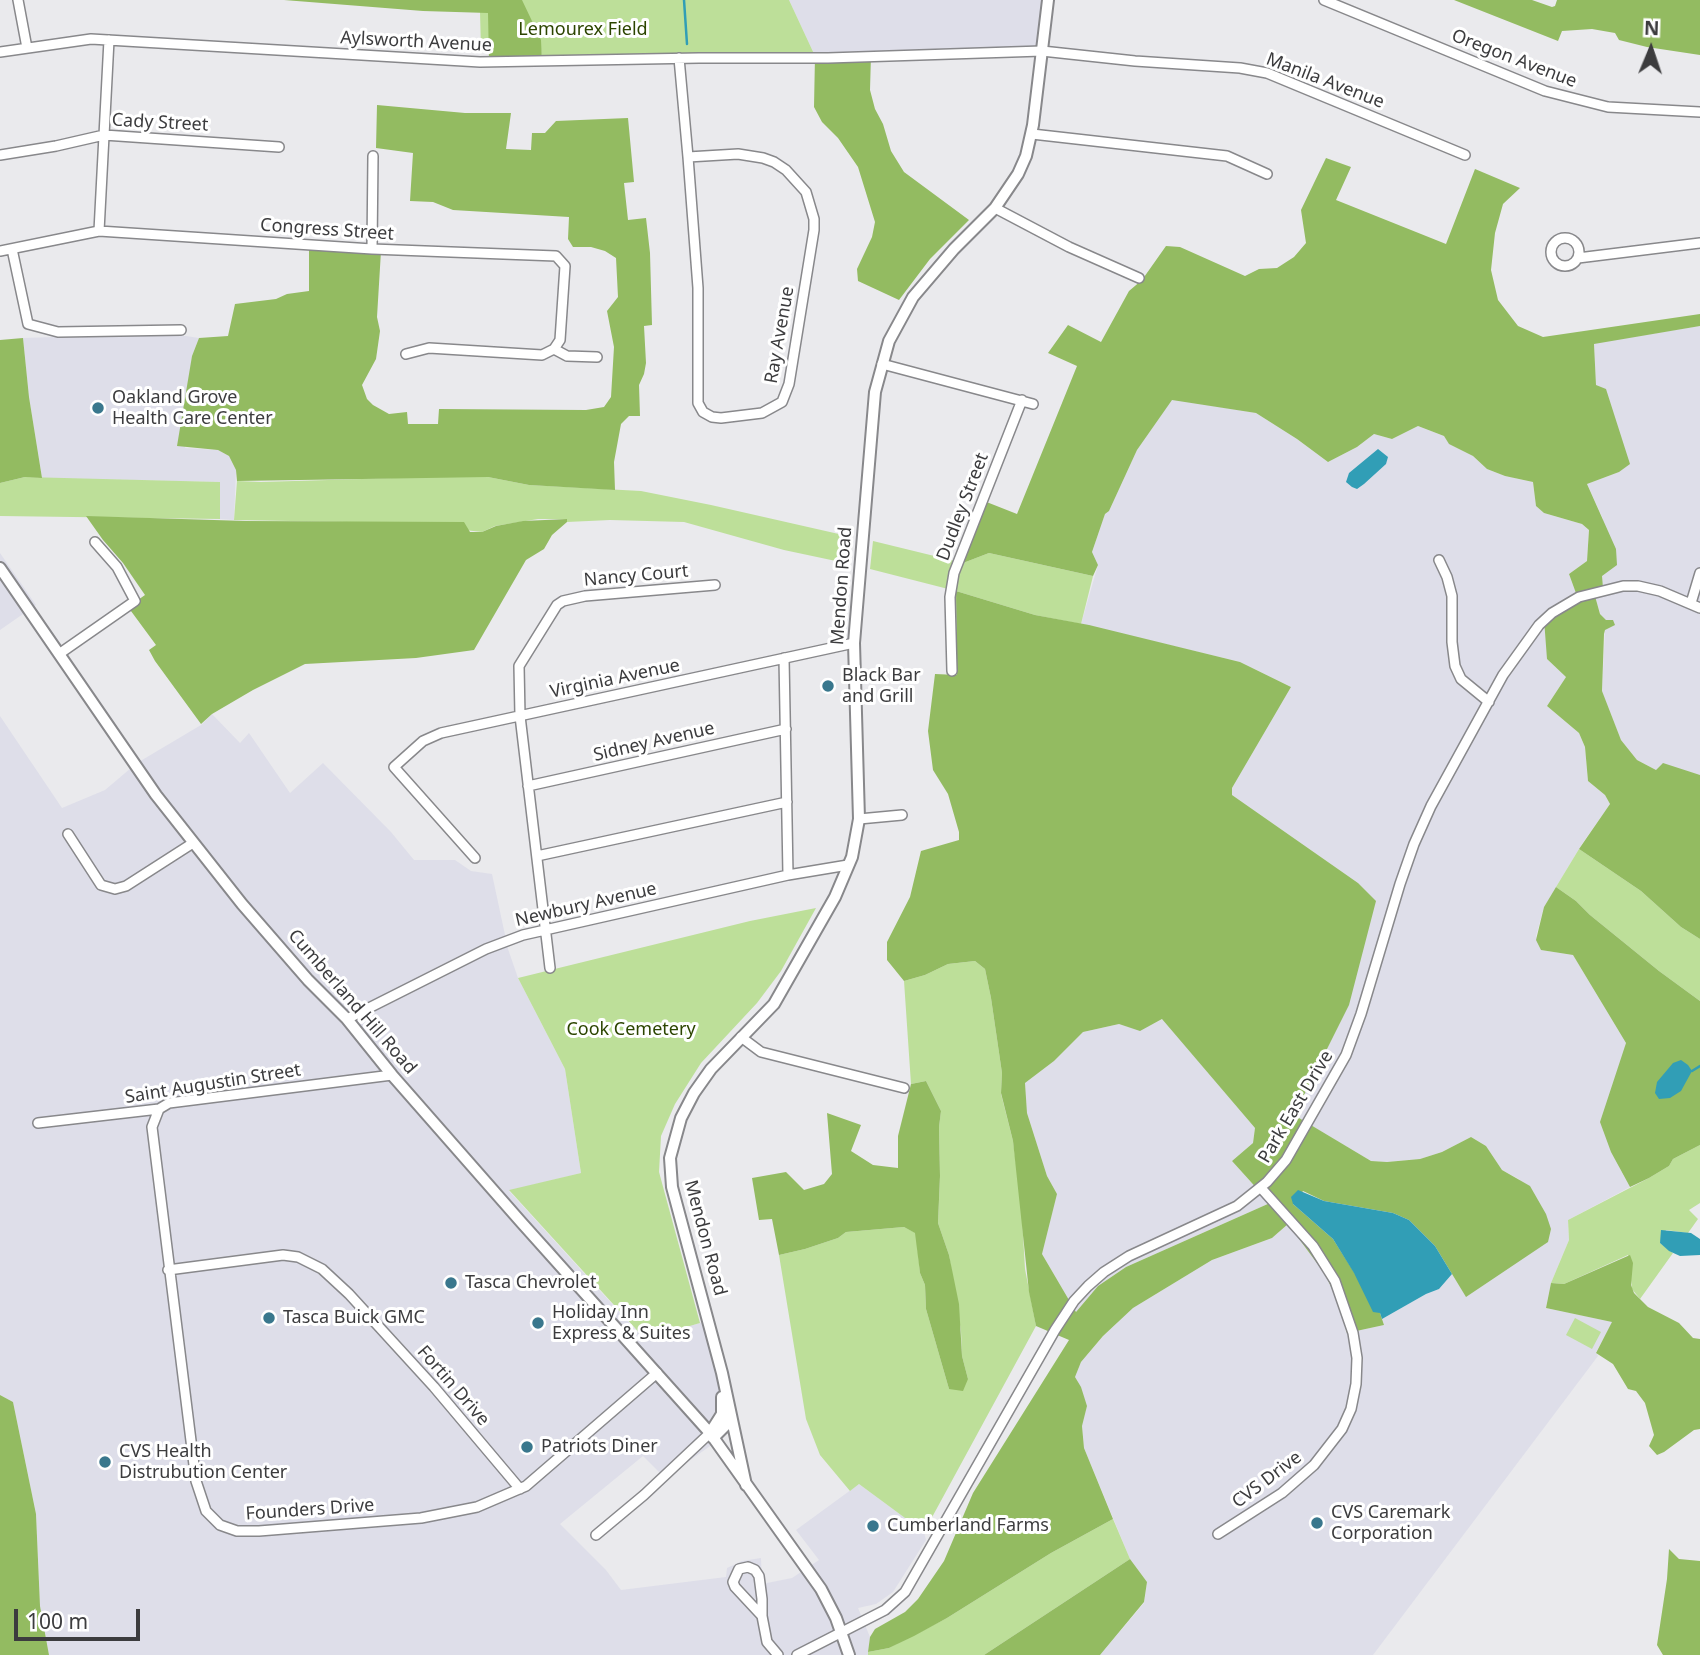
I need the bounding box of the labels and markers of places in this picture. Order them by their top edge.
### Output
place label: Oakland Grove Health Care Center [112,387,273,430]
marker: Oakland Grove Health Care Center [90,400,106,416]
place label: Black Bar and Grill [842,665,921,708]
marker: Black Bar and Grill [820,678,836,694]
place label: Tasca Chevrolet [465,1272,596,1294]
marker: Tasca Chevrolet [443,1275,459,1291]
place label: Holiday Inn Express & Suites [552,1302,691,1344]
place label: Tasca Buick GMC [283,1307,425,1329]
marker: Tasca Buick GMC [261,1310,277,1326]
marker: Holiday Inn Express & Suites [530,1315,546,1331]
place label: Patriots Diner [541,1436,658,1458]
marker: Patriots Diner [519,1439,535,1455]
place label: CVS Health Distrubution Center [119,1441,287,1484]
marker: CVS Health Distrubution Center [97,1454,113,1470]
place label: CVS Caremark Corporation [1331,1502,1450,1544]
place label: Cumberland Farms [887,1515,1049,1537]
marker: CVS Caremark Corporation [1309,1515,1325,1531]
marker: Cumberland Farms [865,1518,881,1534]

